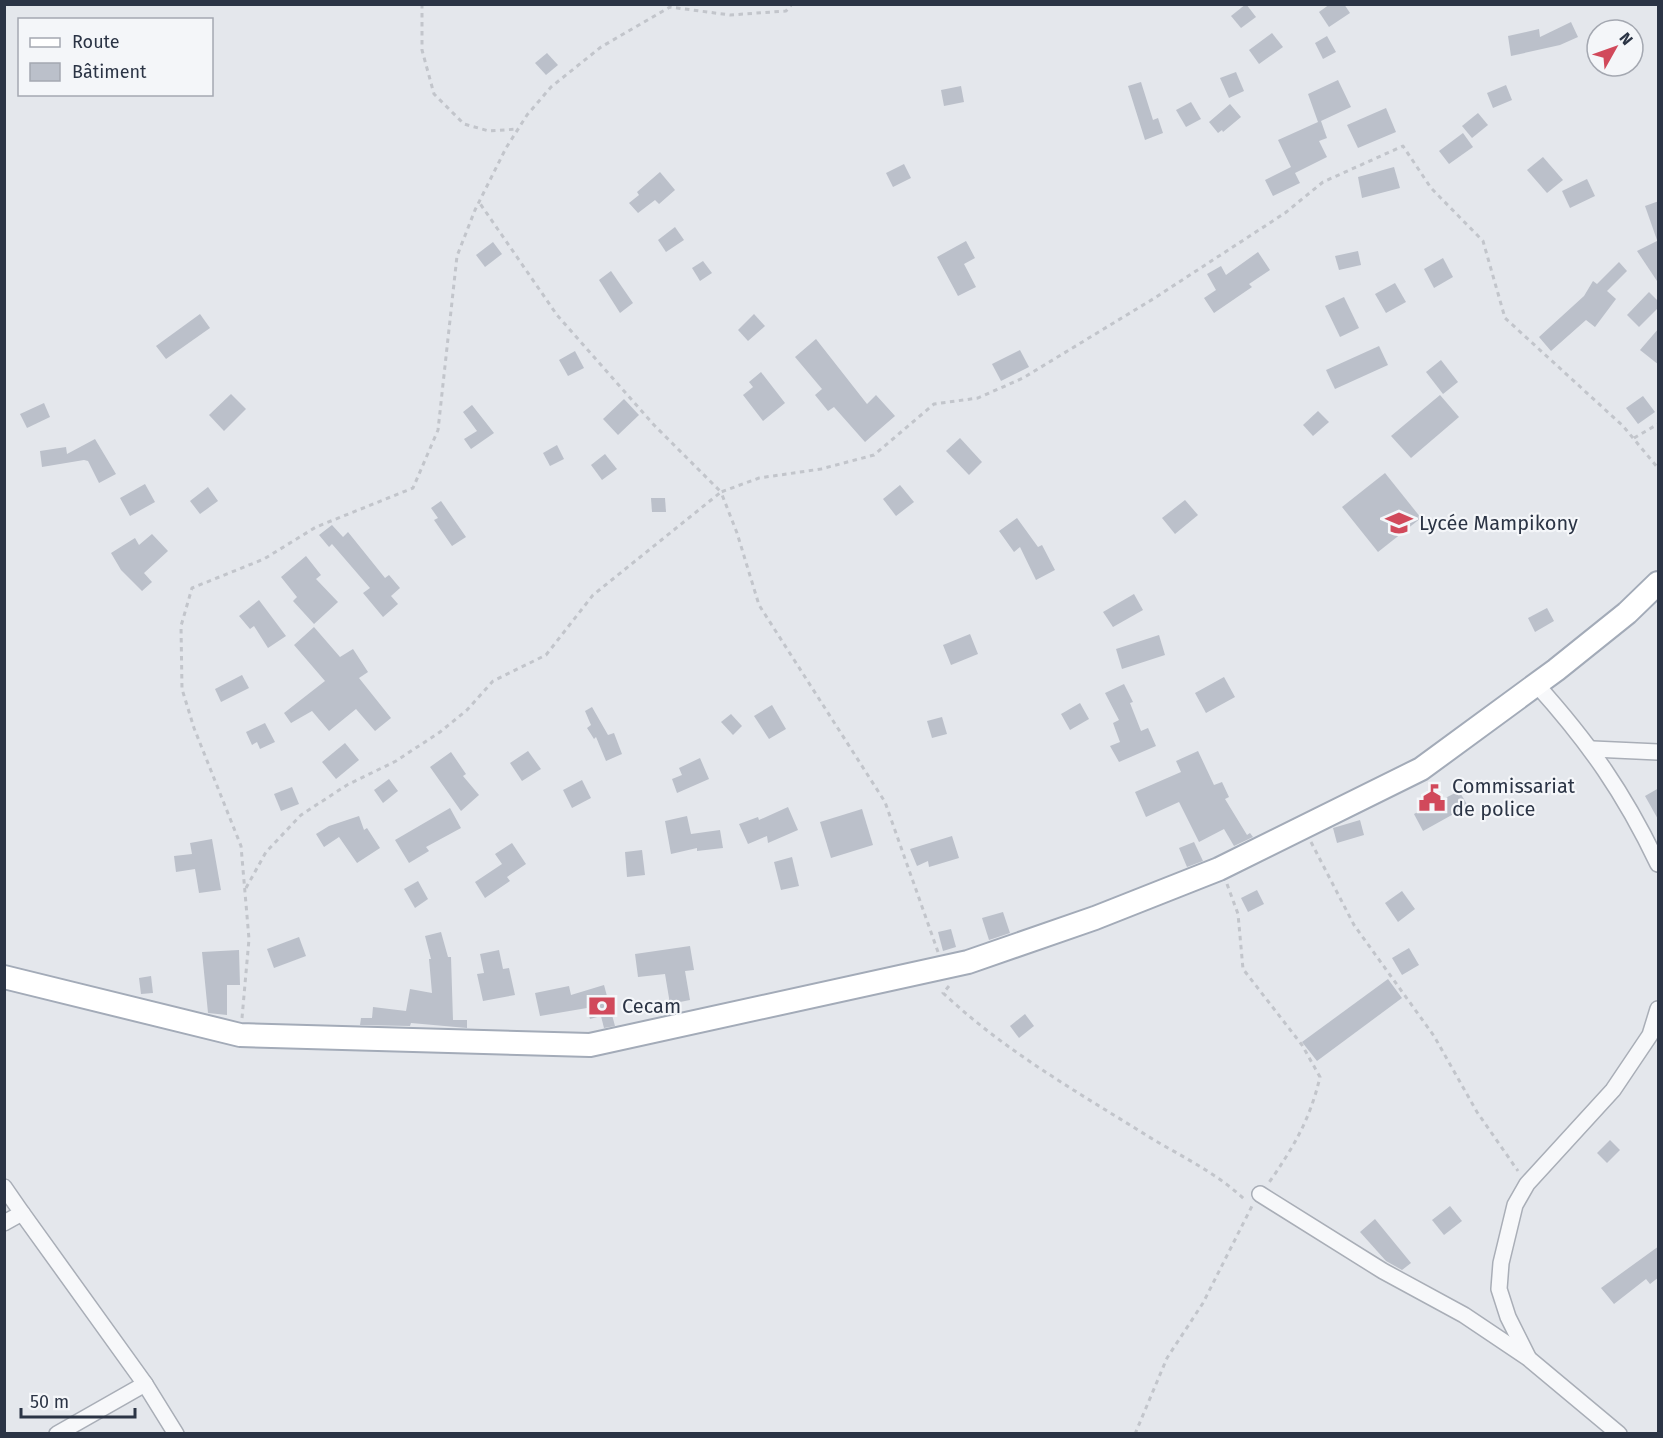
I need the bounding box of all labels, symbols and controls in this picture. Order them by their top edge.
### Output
legend [18,18,213,96]
north arrow [1585,18,1645,78]
text: N [1615,29,1637,49]
text: Route [72,31,120,53]
text: Bâtiment [72,61,147,83]
school or university icon: Lycée Mampikony [1384,508,1414,538]
place label: Lycée Mampikony [1419,511,1578,535]
place label: Commissariat de police [1452,774,1576,821]
public building icon: Commissariat de police [1417,783,1447,813]
bank icon: Cecam [587,991,617,1021]
place label: Cecam [622,994,681,1018]
scale bar [21,1381,135,1419]
text: 50 m [30,1391,69,1413]

